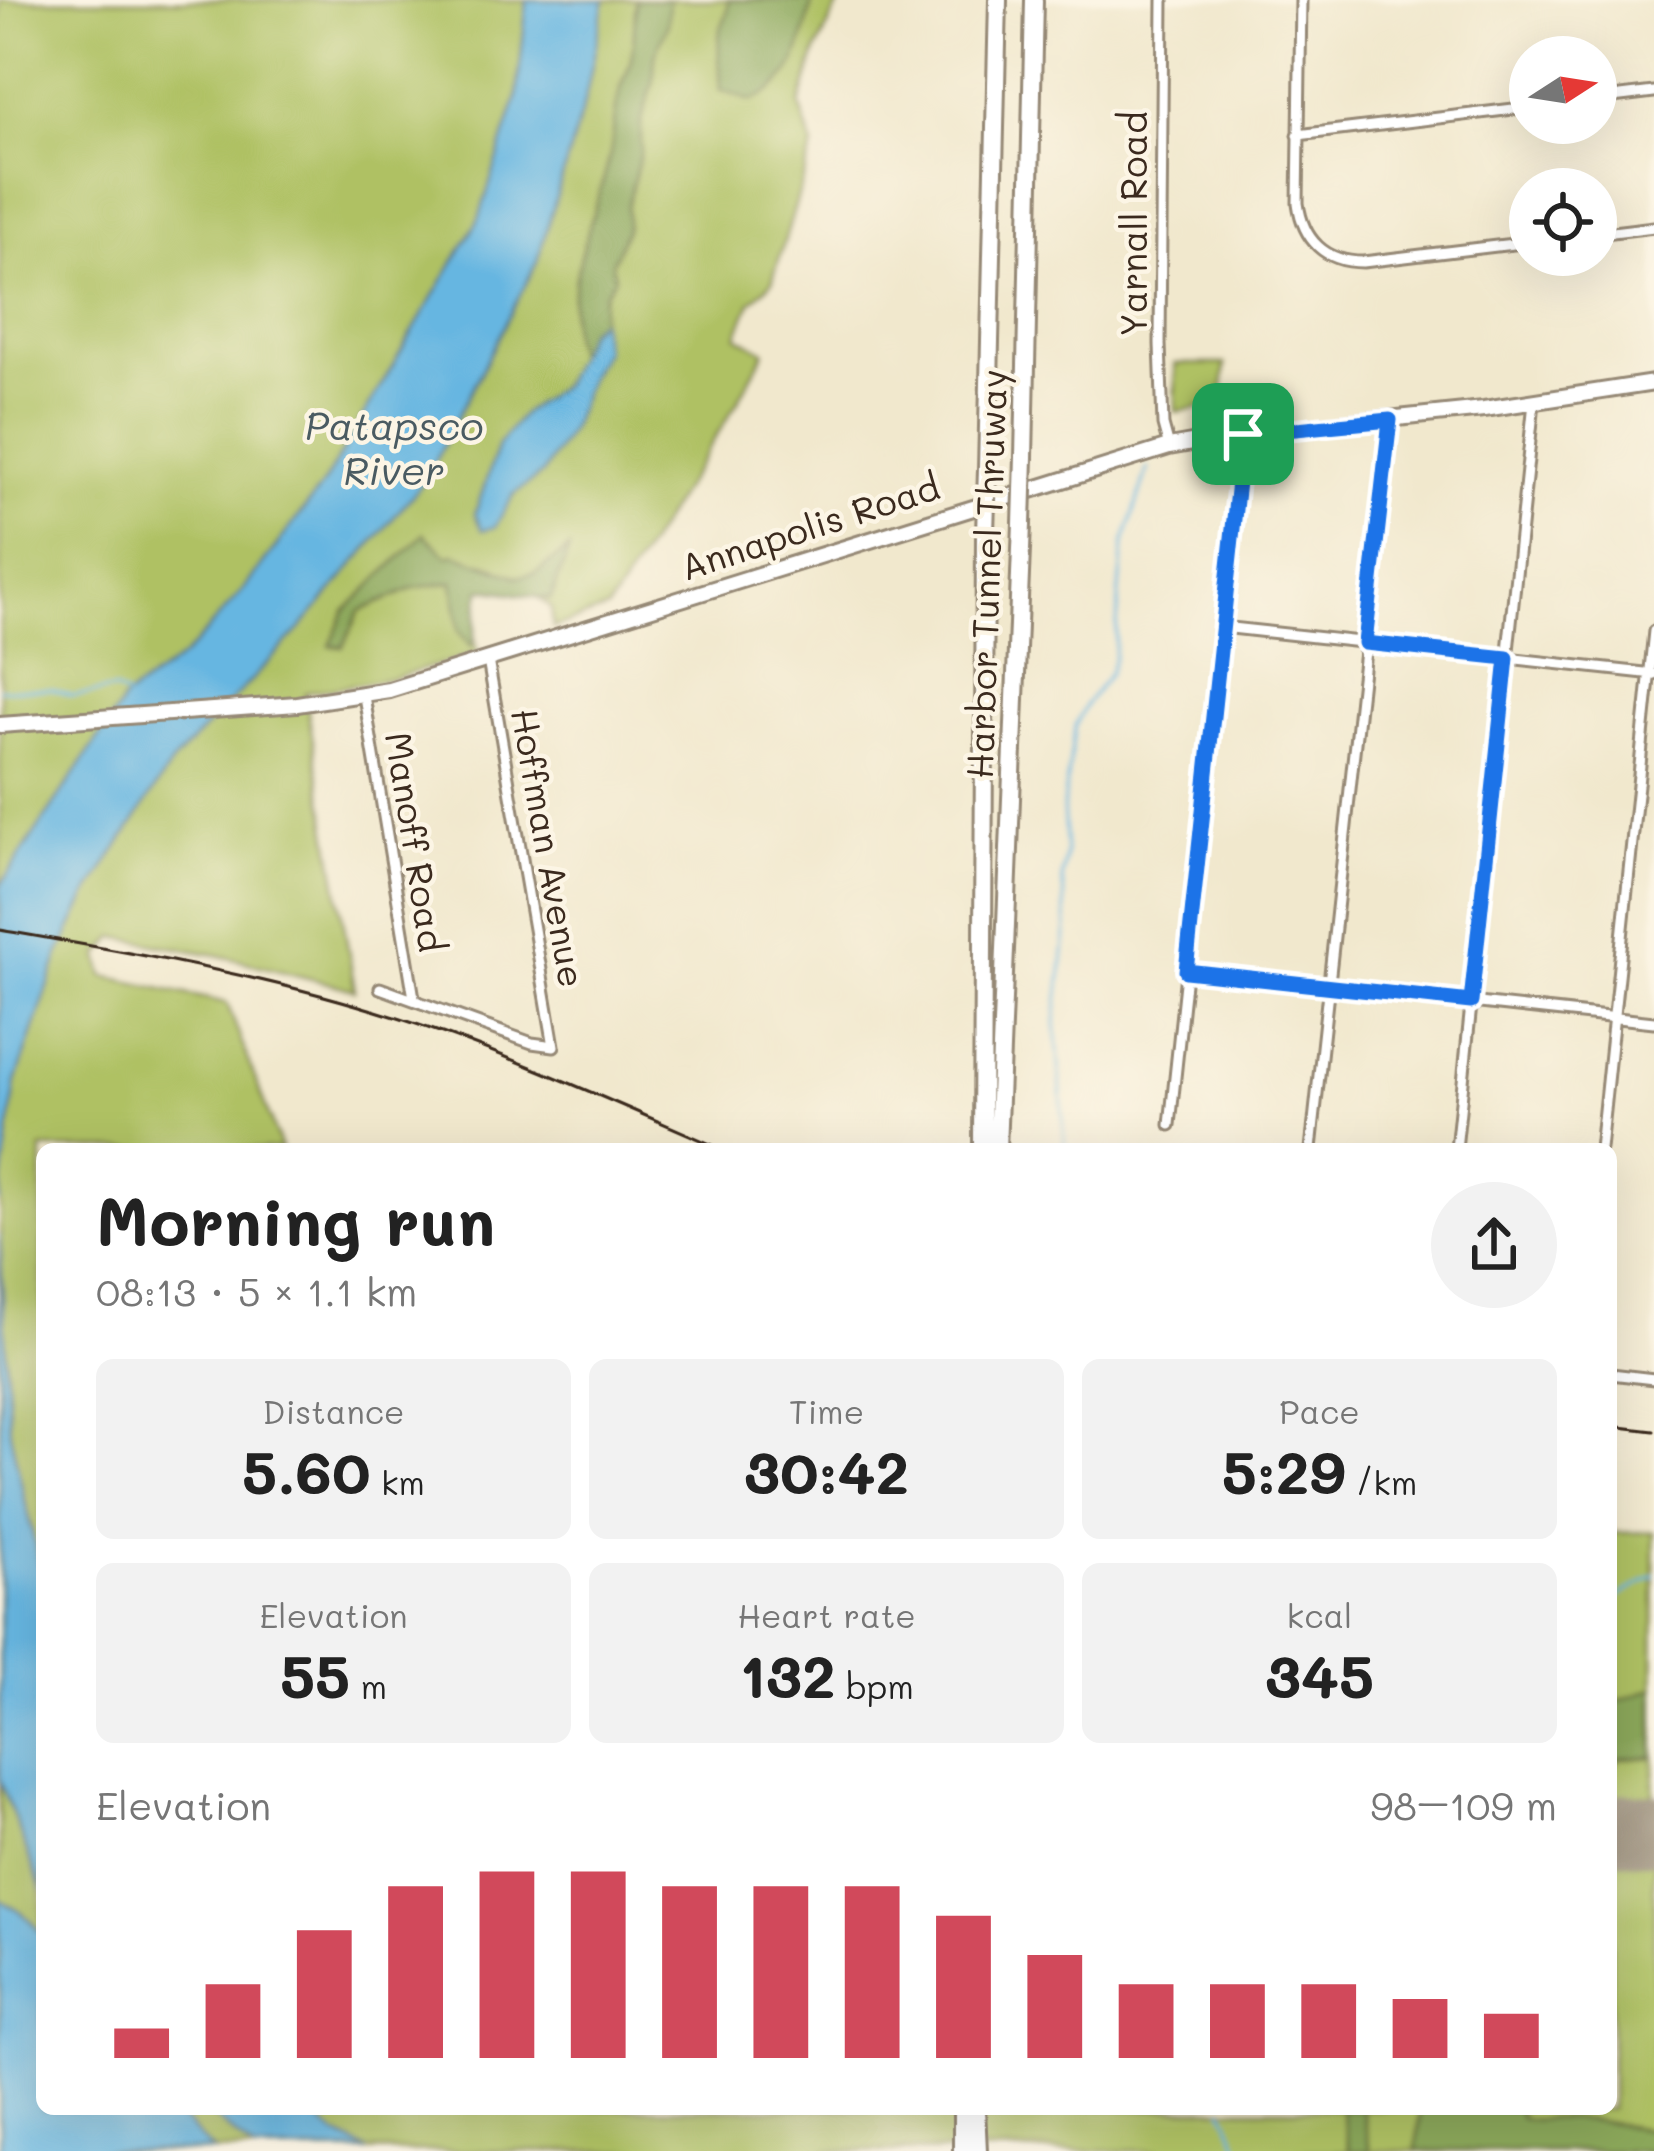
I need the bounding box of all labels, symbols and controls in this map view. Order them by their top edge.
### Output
north arrow [1509,36,1617,144]
map controls [1509,36,1617,276]
street label: Yarnall Road [1109,111,1156,337]
button: locate [1509,168,1617,276]
street label: Harbor Tunnel Thruway [955,368,1017,780]
pin [1192,383,1294,485]
water label: Patapsco River [305,399,483,495]
icon: arrive [1210,401,1276,467]
street label: Annapolis Road [674,462,945,590]
street label: Hoffman Avenue [502,705,597,991]
street label: Manoff Road [376,729,457,955]
text: Morning run [96,1177,495,1263]
button: share [1431,1182,1557,1308]
text: 08:13 · 5 × 1.1 km [96,1265,417,1316]
text: Distance [263,1389,405,1432]
text: Time [789,1389,864,1432]
text: Pace [1279,1389,1360,1432]
text: 5.60 [242,1432,371,1510]
text: 30:42 [744,1432,909,1510]
text: 5:29 [1222,1432,1345,1510]
text: km [371,1460,425,1503]
text: /km [1345,1460,1417,1503]
text: Elevation [259,1593,408,1636]
text: Heart rate [737,1593,916,1636]
text: kcal [1287,1593,1352,1636]
text: 55 [280,1636,350,1714]
text: 132 [739,1636,835,1714]
text: 345 [1265,1636,1374,1714]
text: m [350,1664,387,1707]
text: bpm [835,1664,914,1707]
text: Elevation [96,1779,271,1830]
text: 98–109 m [1370,1779,1557,1830]

